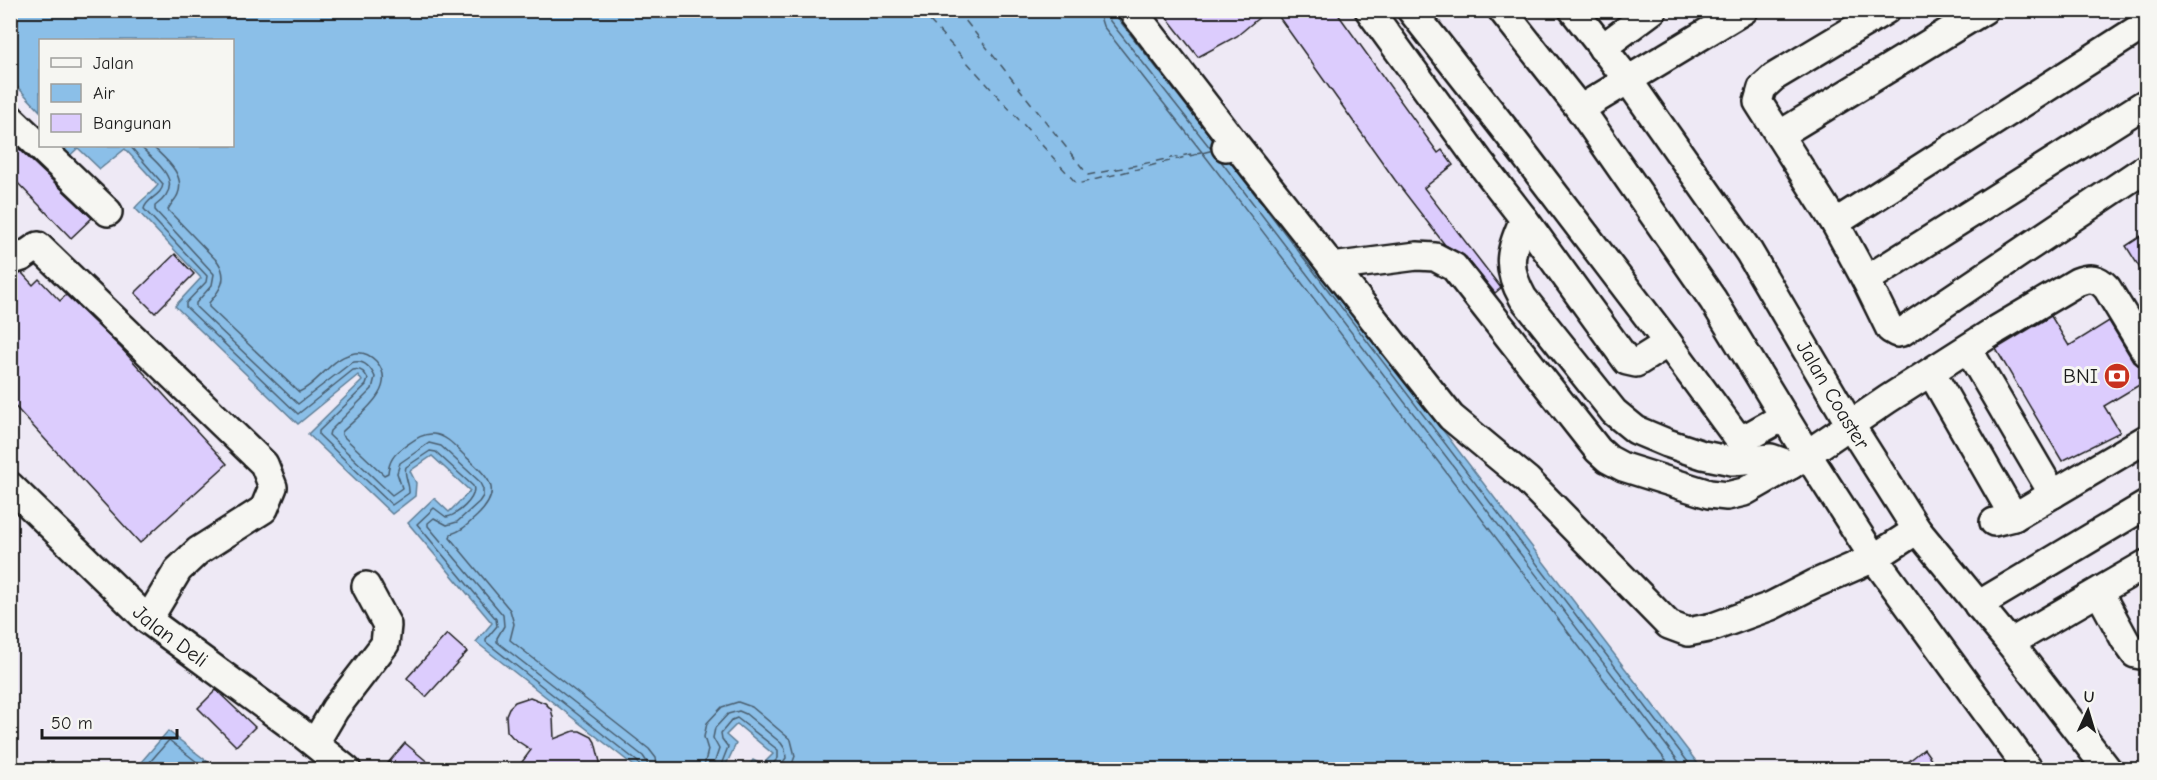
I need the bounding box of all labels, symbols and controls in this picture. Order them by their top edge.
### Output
legend [39,39,234,147]
text: Jalan [93,53,134,74]
text: Air [93,83,116,104]
text: Bangunan [93,113,171,134]
street label: Jalan Coaster [1791,336,1875,454]
bank icon: BNI [2102,361,2132,391]
place label: BNI [2063,364,2098,388]
street label: Jalan Deli [128,600,213,672]
north arrow [2058,681,2118,741]
text: U [2083,688,2095,706]
scale bar [42,702,177,740]
text: 50 m [51,713,93,734]

